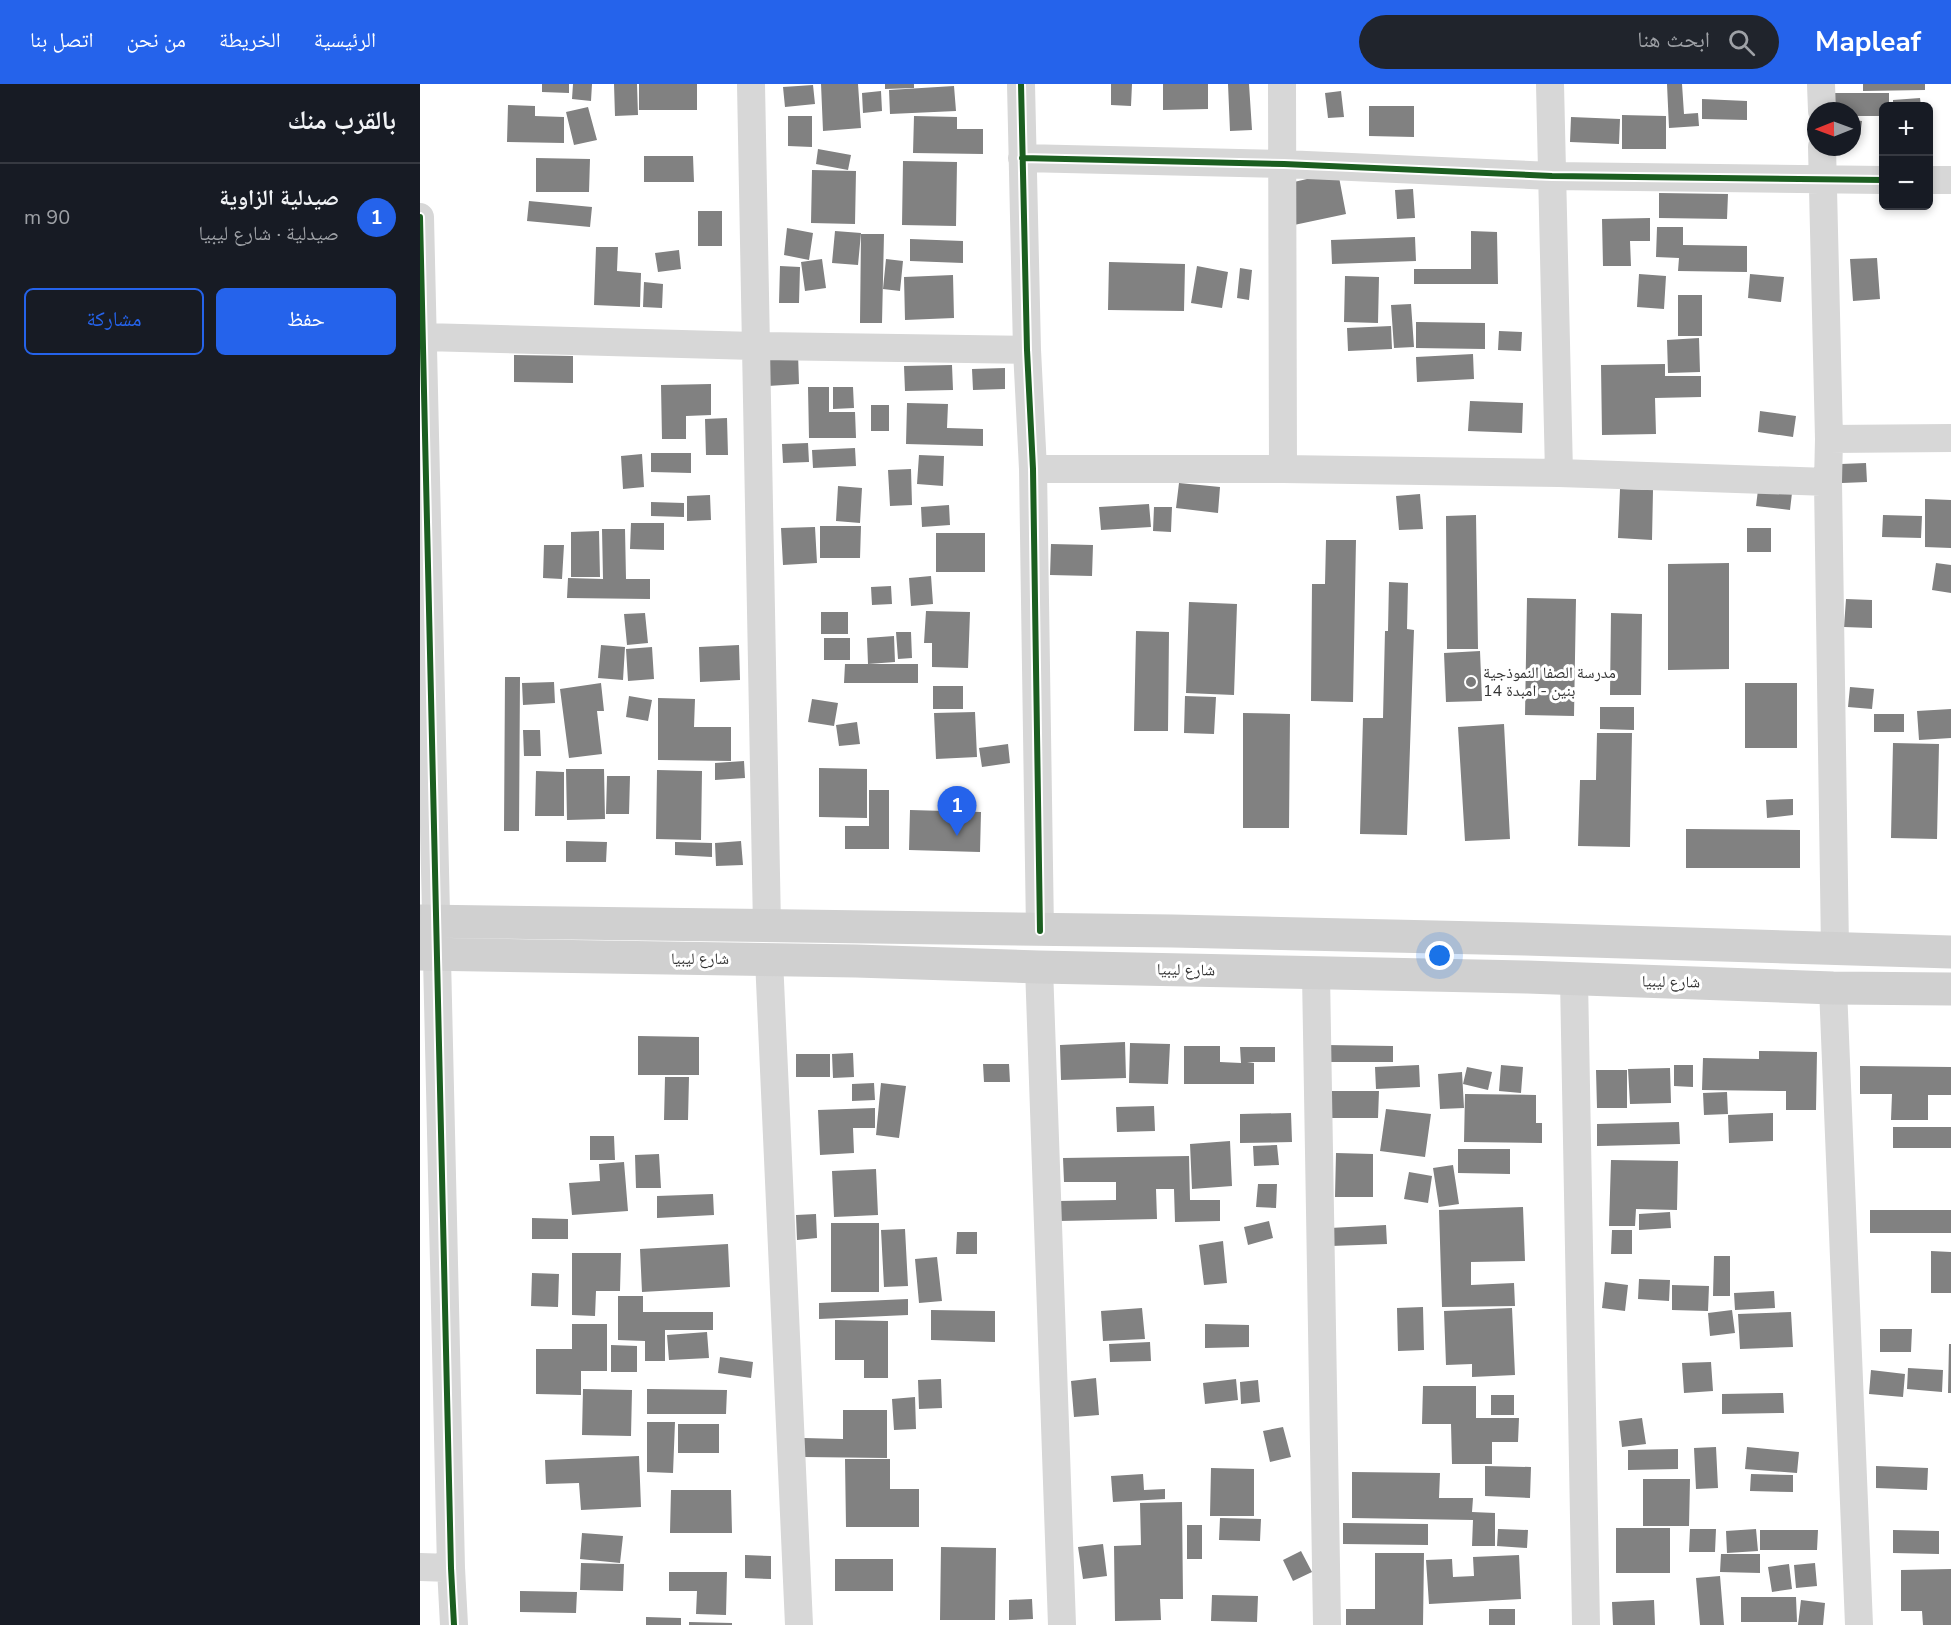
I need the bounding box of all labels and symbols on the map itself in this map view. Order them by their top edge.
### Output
north arrow [1807,102,1861,156]
place label: مدرسة الصفا النموذجية بنين - امبدة 14 [1483,662,1616,702]
marker: مدرسة الصفا النموذجية بنين - امبدة 14 [1464,675,1478,689]
pin: 1 [938,786,976,836]
your location [1425,941,1454,970]
street label: شارع ليبيا [671,948,729,970]
street label: شارع ليبيا [1157,958,1215,982]
street label: شارع ليبيا [1642,970,1700,994]

